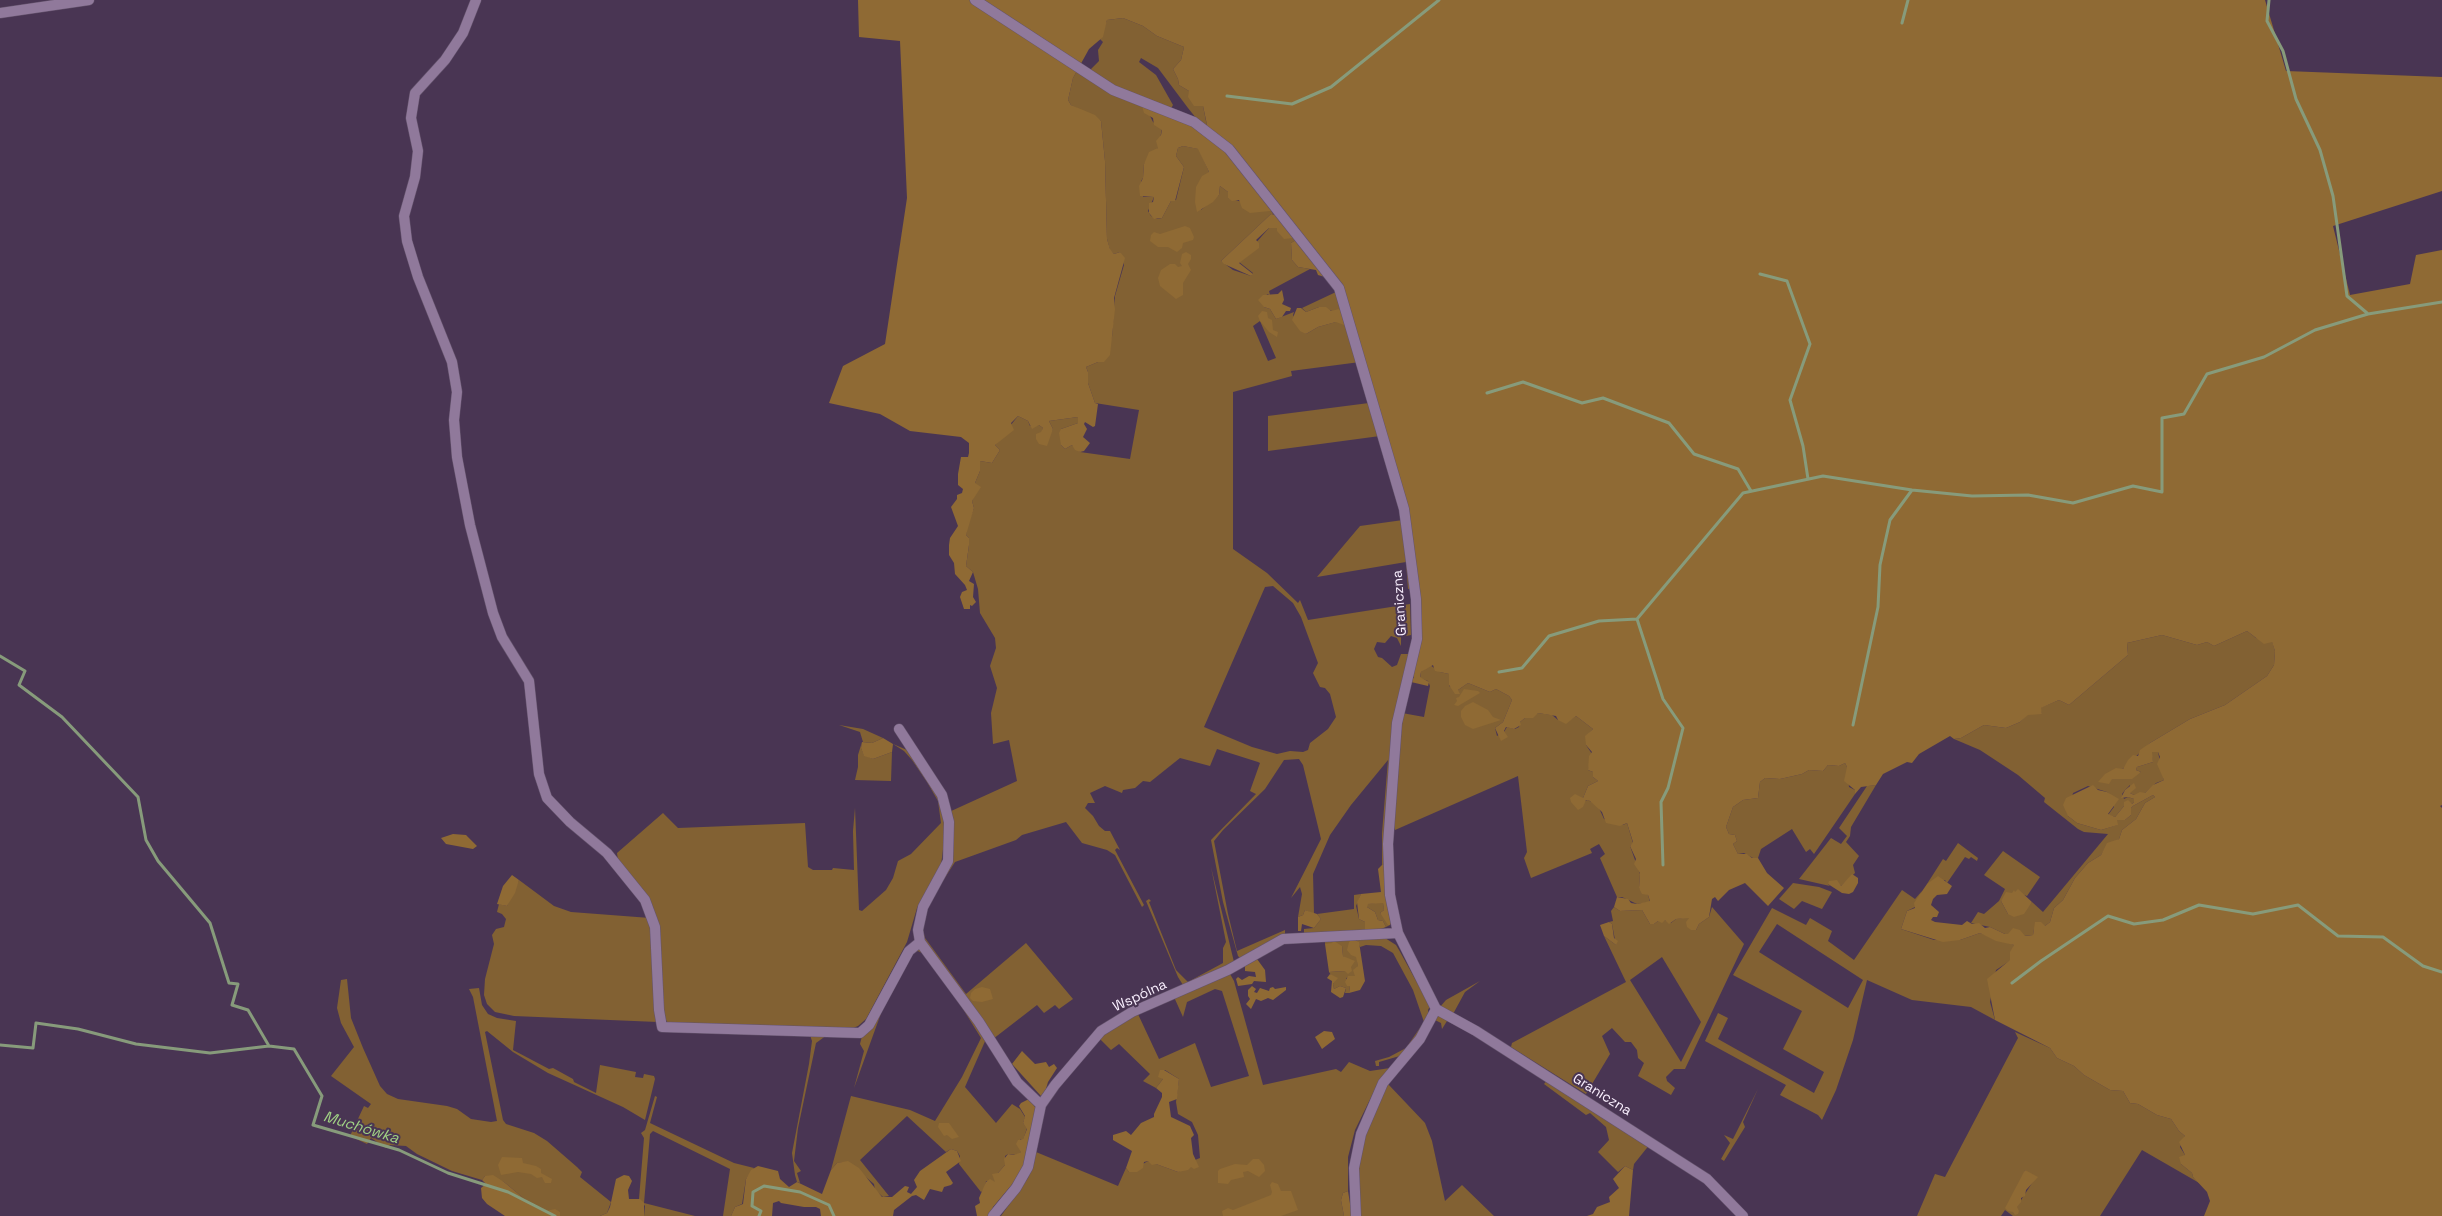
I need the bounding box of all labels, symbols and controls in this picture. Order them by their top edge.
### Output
street label: Graniczna [1389,569,1411,637]
street label: Wspólna [1110,976,1170,1016]
street label: Graniczna [1569,1070,1635,1120]
water label: Muchówka [321,1108,401,1148]

